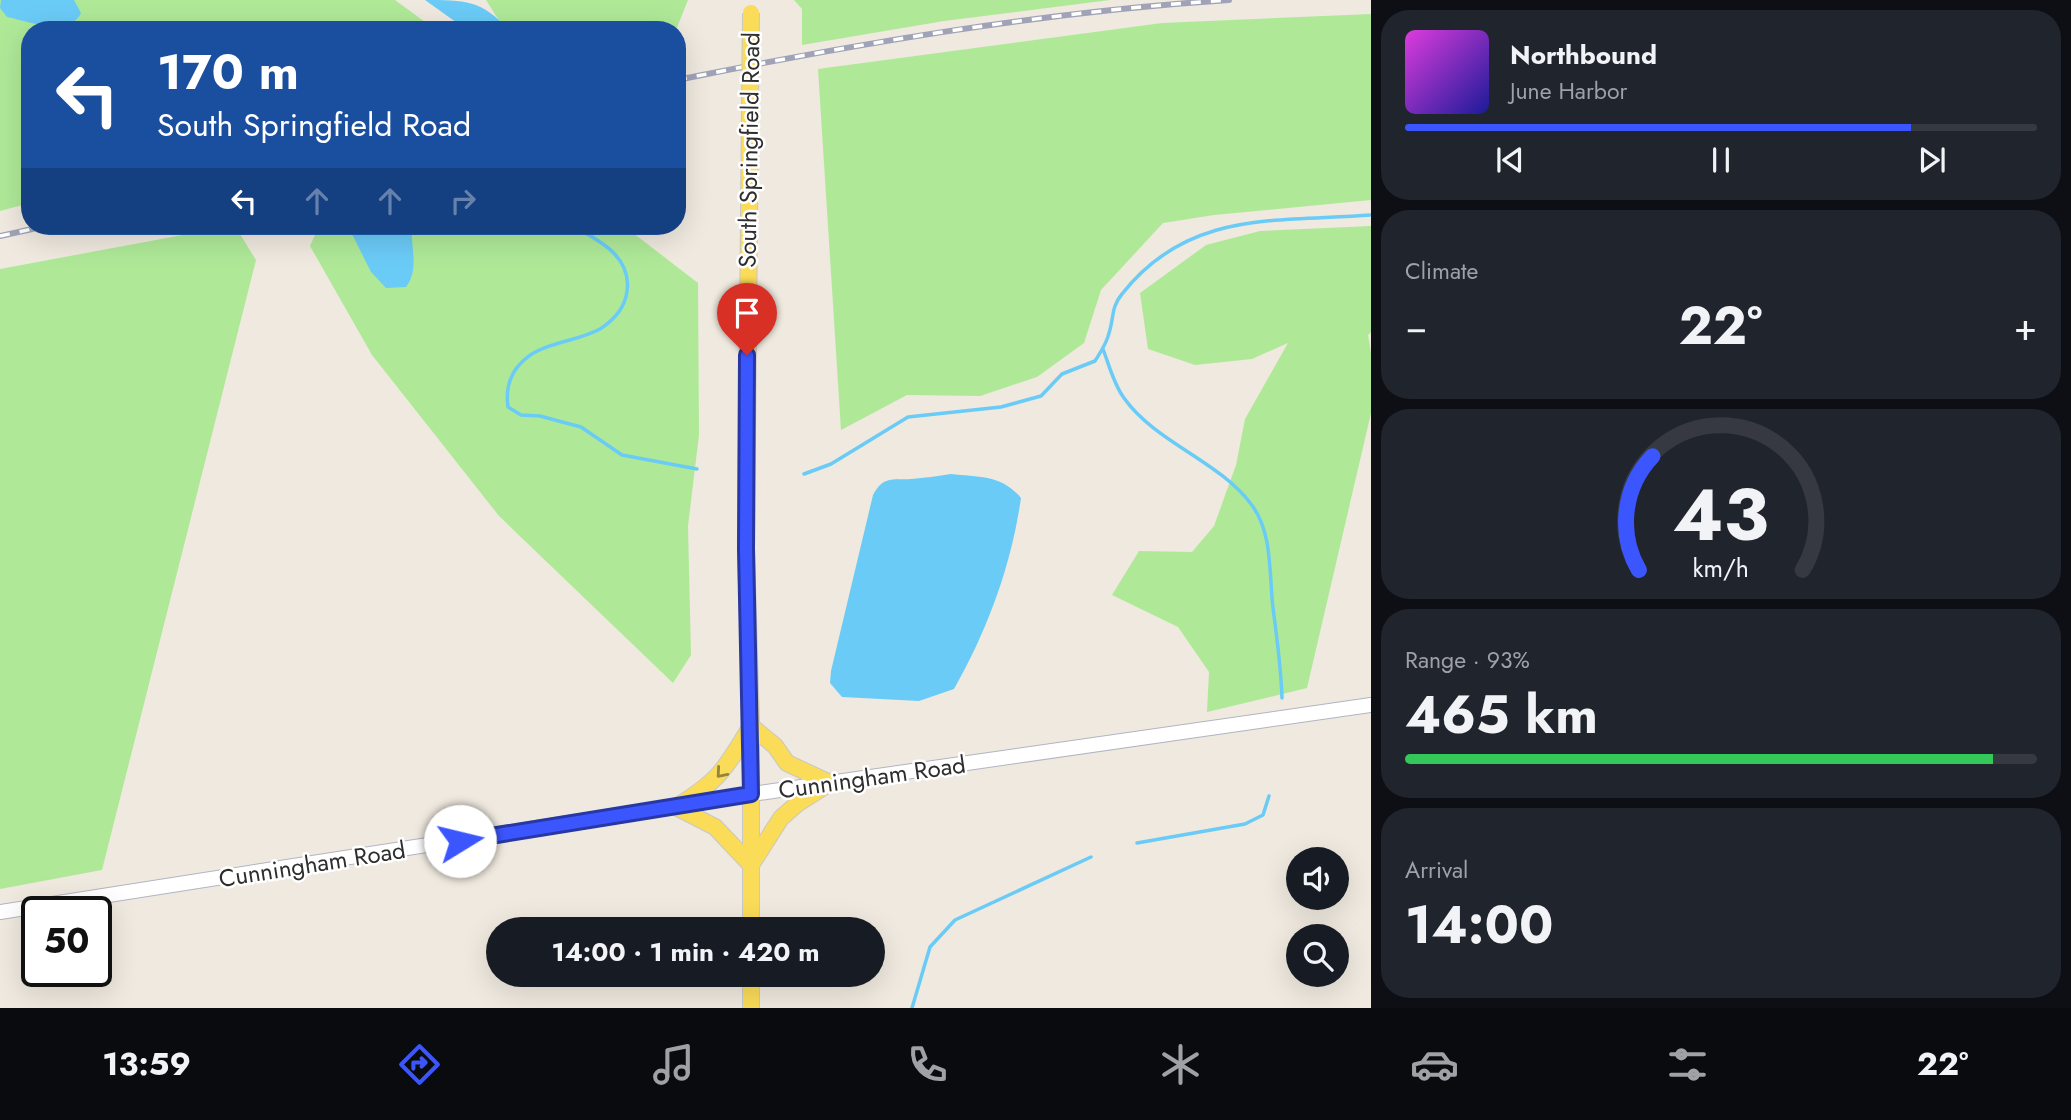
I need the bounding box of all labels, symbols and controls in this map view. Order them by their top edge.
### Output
street label: South Springfield Road [729,32,769,268]
text: Northbound [1510,36,1657,74]
text: 170 m [157,37,299,107]
icon: left [42,49,133,140]
text: June Harbor [1510,74,1627,108]
text: South Springfield Road [157,102,471,148]
icon: previous [1491,141,1529,179]
icon: pause [1702,141,1740,179]
icon: next [1913,141,1951,179]
icon: left [225,182,263,220]
icon: ahead [298,182,336,220]
icon: ahead [371,182,409,220]
icon: right [444,182,482,220]
text: Climate [1405,254,1478,288]
pin [717,283,777,355]
text: 22° [1679,288,1762,364]
icon: arrive [728,294,766,332]
text: − [1405,299,1427,354]
text: + [2014,299,2037,354]
text: 43 [1673,462,1769,567]
text: km/h [1693,550,1749,586]
text: Range · 93% [1405,643,1530,677]
text: 465 km [1405,677,1598,753]
street label: Cunningham Road [776,747,968,807]
one-way arrow [716,765,729,778]
position arrow [423,804,497,878]
street label: Cunningham Road [216,832,408,896]
map controls [1286,847,1349,987]
button: sound [1286,847,1349,910]
text: Arrival [1405,853,1468,887]
text: 14:00 [1405,887,1553,963]
speed limit sign: 50 [21,896,112,987]
button: search [1286,924,1349,987]
text: 14:00 · 1 min · 420 m [551,933,820,971]
icon: directions [395,1040,444,1089]
icon: music [649,1040,698,1089]
icon: phone [903,1040,952,1089]
icon: climate [1156,1040,1205,1089]
icon: car [1410,1040,1459,1089]
icon: filters [1663,1040,1712,1089]
text: 13:59 [102,1041,191,1087]
text: 22° [1917,1041,1969,1087]

